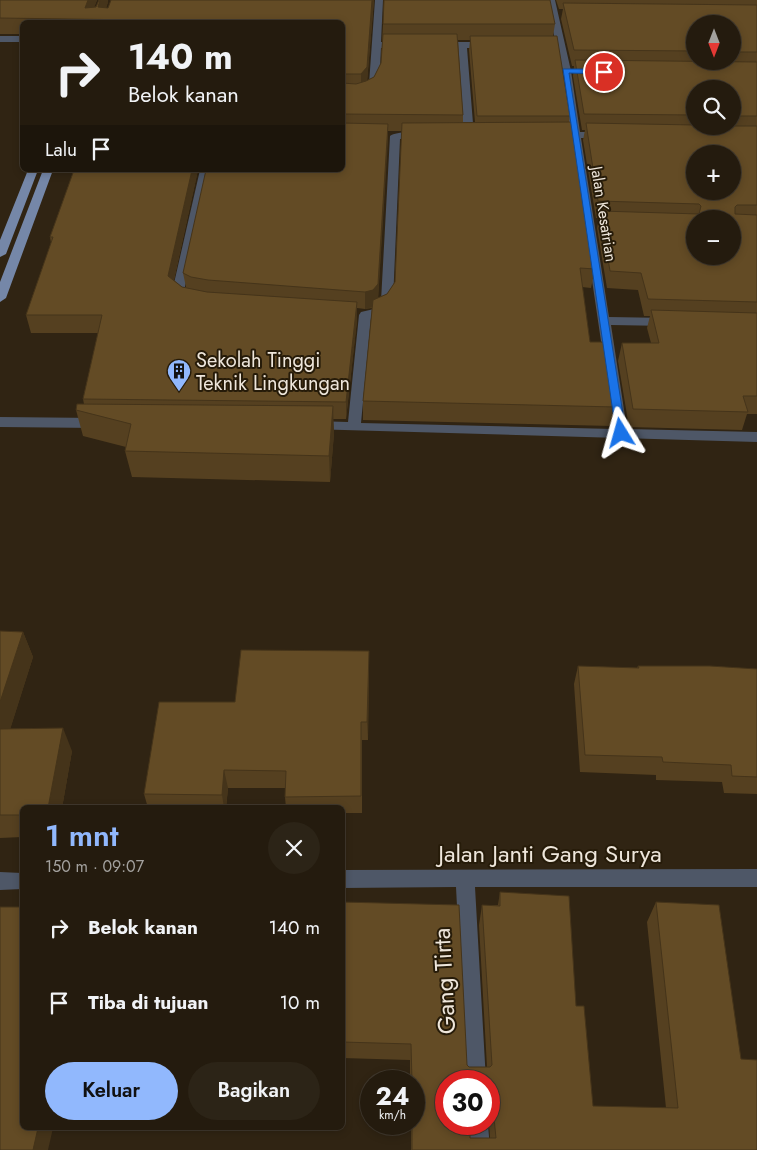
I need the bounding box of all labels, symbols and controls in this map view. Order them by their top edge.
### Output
north arrow [686,15,741,70]
map controls [686,15,741,265]
text: 140 m [128,32,233,82]
icon: right [45,40,110,105]
pin [583,51,625,93]
icon: arrive [590,58,618,86]
text: Belok kanan [128,78,239,110]
button: search [686,80,741,135]
icon: arrive [87,135,115,163]
text: Lalu [45,136,77,163]
button: + [686,145,741,200]
street label: Jalan Kesatrian [585,163,623,264]
button: − [686,210,741,265]
place label: Sekolah Tinggi Teknik Lingkungan [196,346,350,398]
building icon: Sekolah Tinggi Teknik Lingkungan [166,358,192,392]
position arrow [594,406,646,458]
text: 1 mnt [45,814,119,857]
button: close [268,822,320,874]
street label: Jalan Janti Gang Surya [435,836,662,871]
text: 150 m · 09:07 [45,855,144,878]
icon: right [45,914,73,942]
text: Belok kanan [88,914,198,941]
text: 140 m [268,914,320,941]
street label: Gang Tirta [424,927,464,1035]
icon: arrive [45,989,73,1017]
text: Tiba di tujuan [88,989,208,1016]
text: 10 m [280,989,320,1016]
button: Keluar [45,1062,178,1120]
button: Bagikan [188,1062,320,1120]
speed limit sign: 30 [435,1070,500,1135]
text: 24 [376,1078,409,1114]
text: km/h [379,1106,406,1124]

